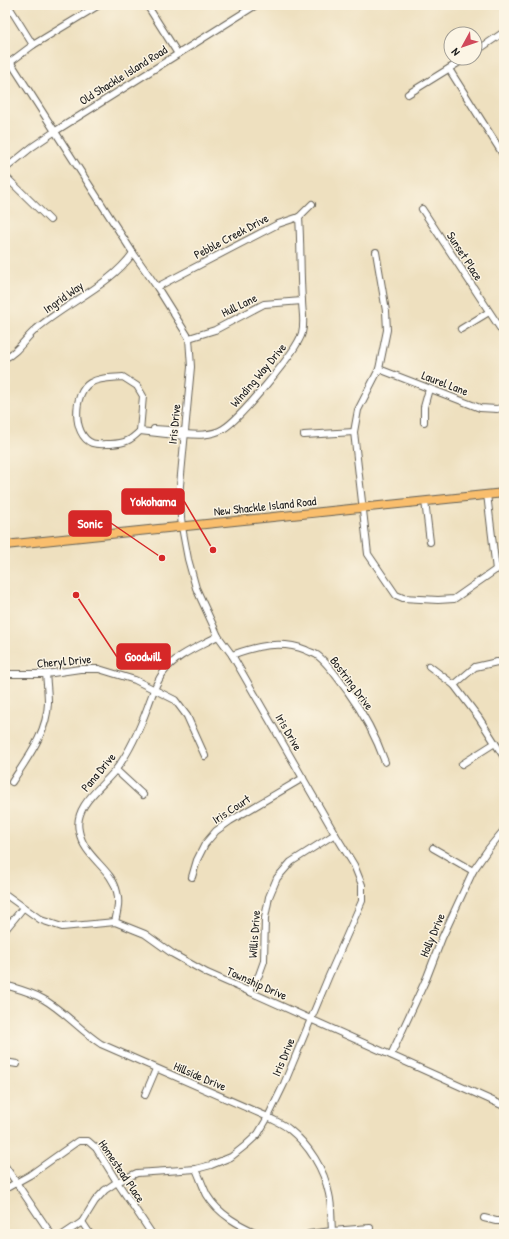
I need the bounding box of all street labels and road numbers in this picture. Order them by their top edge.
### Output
street label: Old Shackle Island Road [76,41,171,109]
street label: Pebble Creek Drive [191,209,271,263]
street label: Sunset Place [443,228,487,284]
street label: Ingrid Way [39,277,87,317]
street label: Hull Lane [218,289,260,321]
street label: Winding Way Drive [226,339,290,411]
street label: Laurel Lane [419,366,471,400]
street label: Iris Drive [163,403,185,445]
street label: New Shackle Island Road [213,492,317,520]
street label: Cheryl Drive [36,650,92,672]
street label: Bostring Drive [326,653,378,713]
street label: Iris Drive [272,710,306,754]
street label: Pana Drive [77,749,119,795]
street label: Iris Court [209,790,254,828]
street label: Willis Drive [244,909,264,958]
street label: Holly Drive [415,910,449,960]
street label: Township Drive [224,962,290,1004]
street label: Iris Drive [267,1035,299,1079]
street label: Hillside Drive [171,1057,229,1095]
street label: Homestead Place [95,1136,149,1206]

